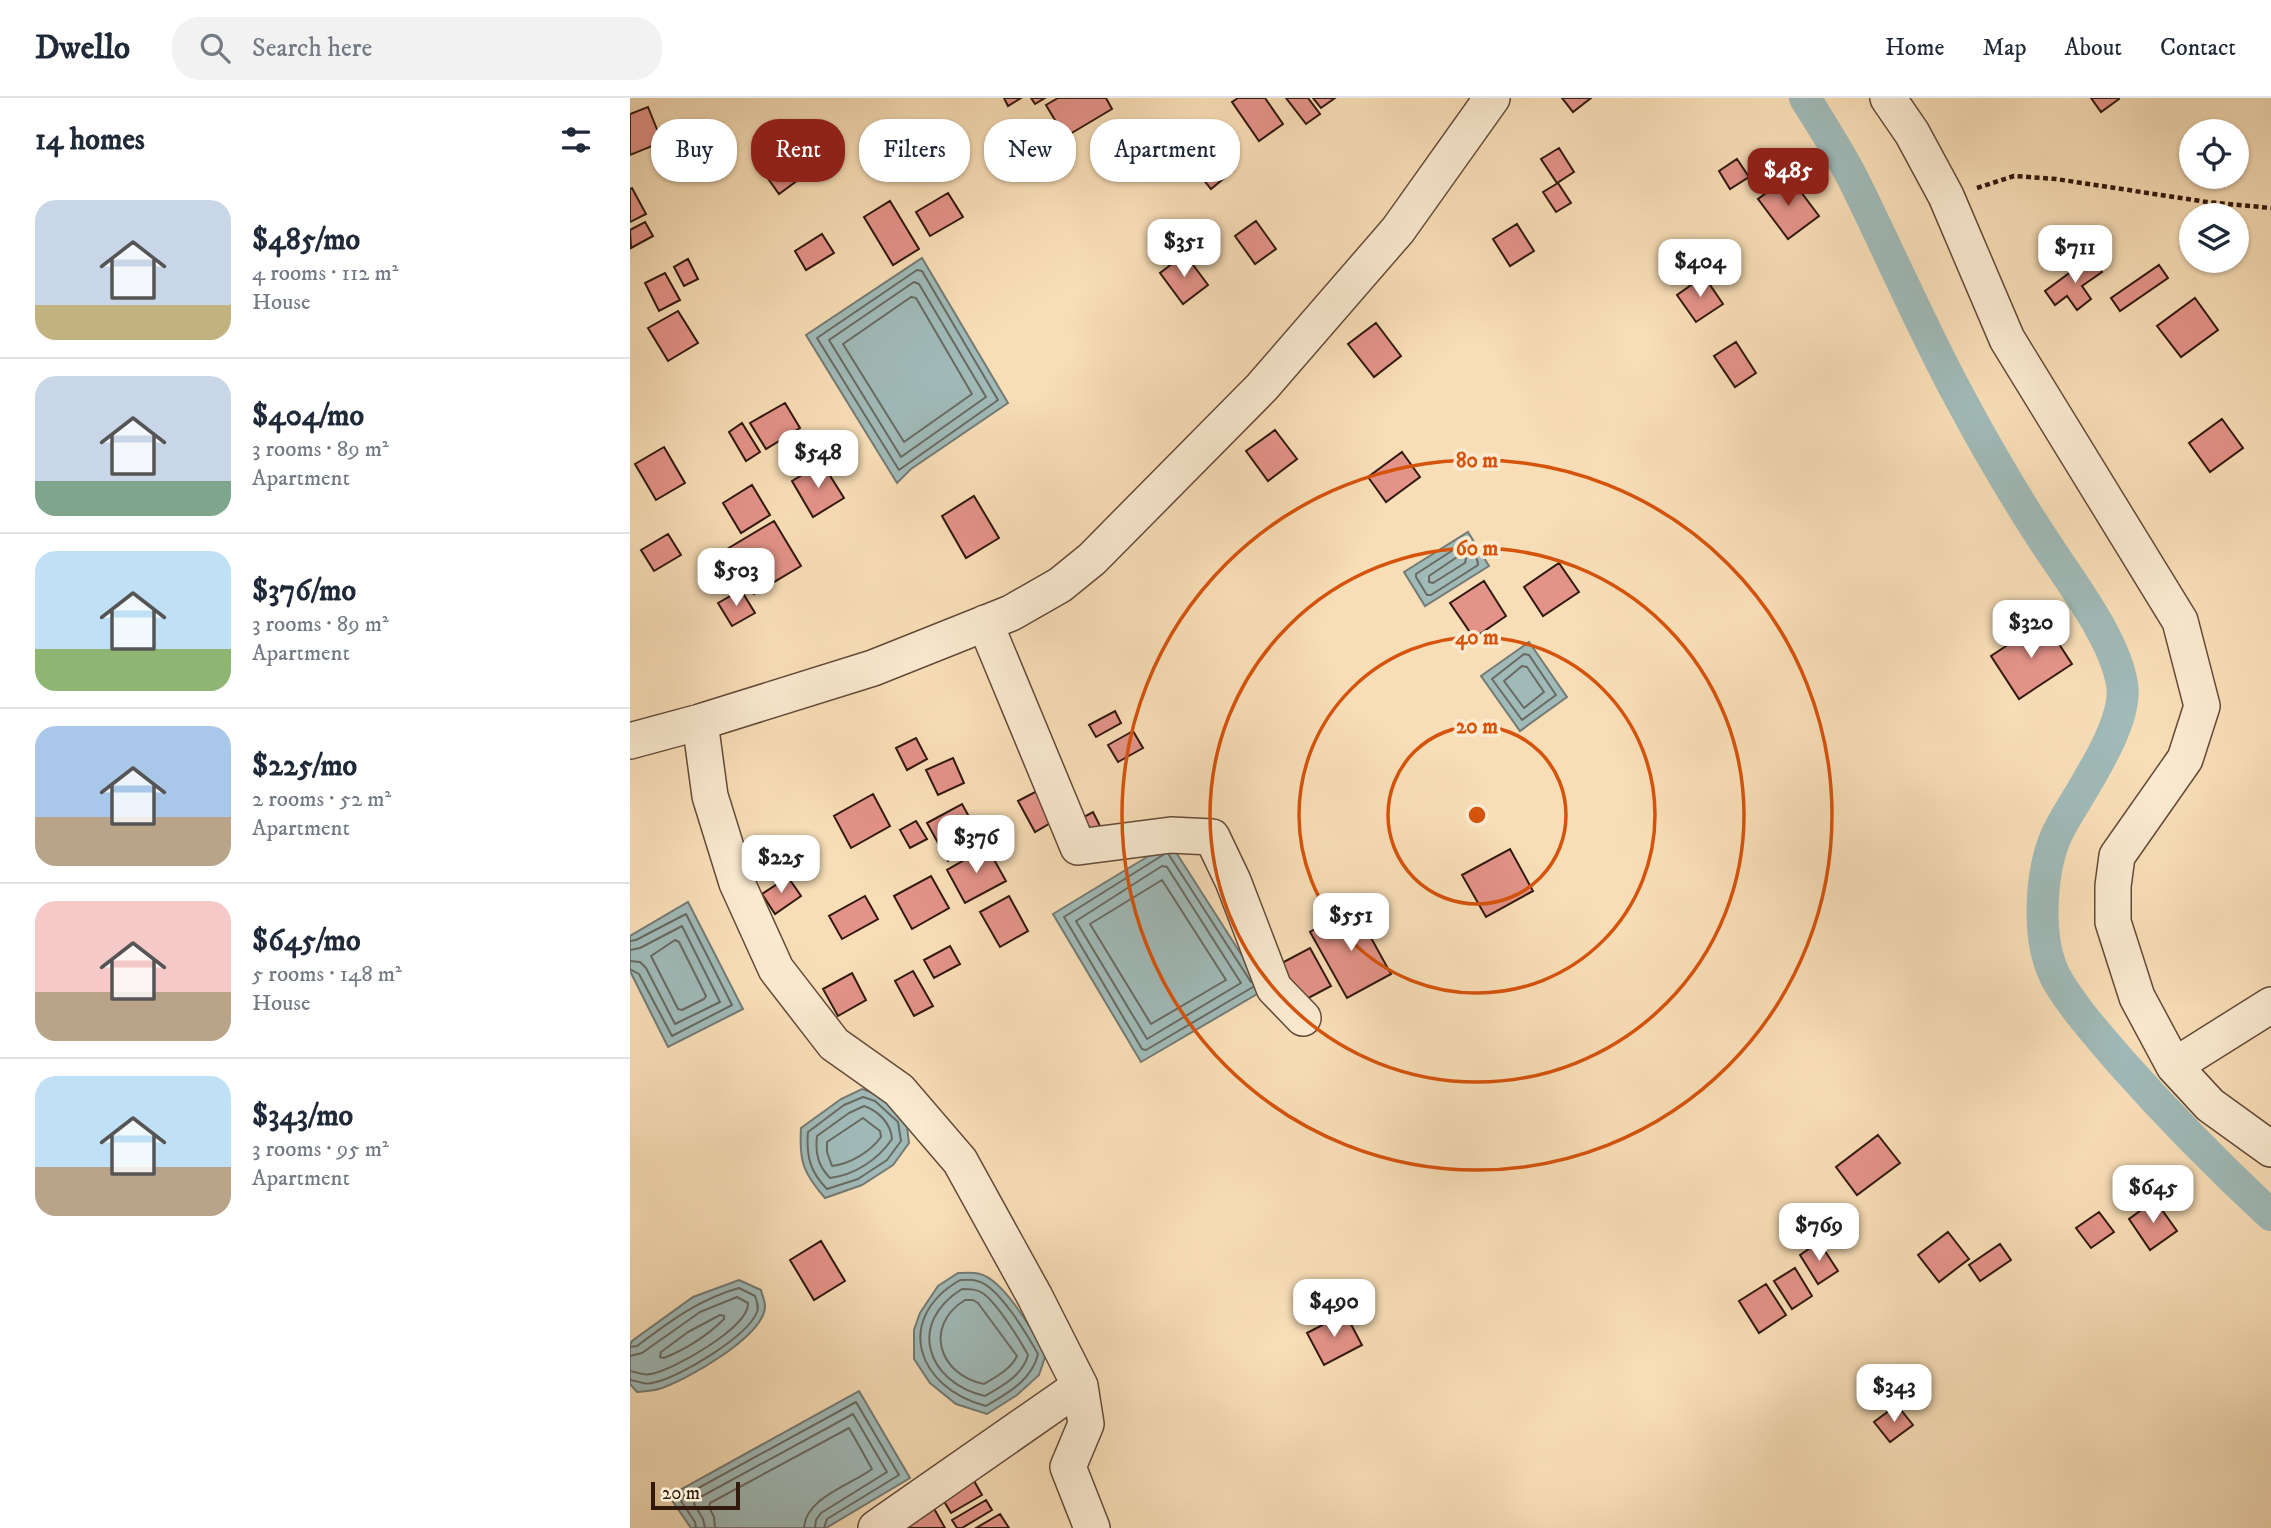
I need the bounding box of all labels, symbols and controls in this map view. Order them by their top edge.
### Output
search box [172,17,662,80]
text: Dwello [35,28,130,69]
icon: search [196,29,234,67]
text: Search here [252,32,372,65]
text: Home [1885,33,1944,63]
text: Map [1982,33,2027,63]
text: About [2065,33,2122,63]
text: Contact [2160,33,2236,63]
chip: Buy [651,119,737,182]
chip: Rent [751,119,845,182]
chip: Filters [859,119,970,182]
chip: New [984,119,1076,182]
chip: Apartment [1090,119,1240,182]
map controls [2179,119,2249,273]
button: locate [2179,119,2249,189]
icon: filters [557,121,595,159]
text: 14 homes [35,122,145,159]
pin: $485 [1747,148,1829,208]
text: $485 [1764,156,1812,185]
button: layers [2179,203,2249,273]
pin: $351 [1143,220,1225,279]
text: $485/mo [252,222,360,259]
pin: $711 [2034,226,2116,285]
text: $351 [1163,227,1205,256]
icon: home [91,228,175,312]
text: $711 [2054,233,2096,262]
pin: $404 [1659,240,1741,299]
text: $404 [1674,247,1726,276]
text: 4 rooms · 112 m² [252,259,399,288]
text: House [252,288,310,317]
text: $404/mo [252,398,364,435]
icon: home [91,404,175,488]
pin: $548 [777,430,859,490]
text: 3 rooms · 89 m² [252,435,389,464]
text: $548 [794,438,842,467]
text: 80 m [1456,448,1498,474]
text: Apartment [252,464,350,493]
text: 60 m [1456,536,1498,562]
pin: $503 [695,548,777,608]
text: $503 [714,556,758,585]
text: $376/mo [252,573,356,610]
icon: home [91,579,175,663]
pin: $320 [1990,601,2072,660]
text: $320 [2009,608,2053,637]
text: 3 rooms · 89 m² [252,610,389,639]
text: 40 m [1455,625,1499,651]
text: Apartment [252,639,350,668]
text: 20 m [1456,714,1498,740]
text: $225/mo [252,748,357,785]
icon: home [91,754,175,838]
text: 2 rooms · 52 m² [252,785,391,814]
centre of rings [1465,803,1489,827]
text: Apartment [252,814,350,843]
pin: $376 [935,816,1017,875]
text: $376 [953,823,999,852]
pin: $225 [740,836,822,895]
text: $225 [758,843,804,872]
pin: $551 [1310,894,1392,953]
text: $551 [1329,901,1373,930]
text: $645/mo [252,923,361,960]
icon: home [91,929,175,1013]
text: 5 rooms · 148 m² [252,960,402,989]
text: House [252,989,310,1018]
text: $343/mo [252,1098,353,1135]
icon: home [91,1104,175,1188]
text: 3 rooms · 95 m² [252,1135,389,1164]
text: Apartment [252,1164,350,1193]
pin: $645 [2112,1166,2194,1225]
text: $645 [2128,1173,2178,1202]
pin: $769 [1778,1204,1860,1263]
text: $769 [1795,1211,1843,1240]
pin: $490 [1293,1280,1375,1339]
text: $490 [1309,1287,1359,1316]
pin: $343 [1853,1364,1935,1424]
text: $343 [1873,1372,1915,1401]
scale bar [651,1479,740,1511]
text: 20 m [662,1482,700,1505]

